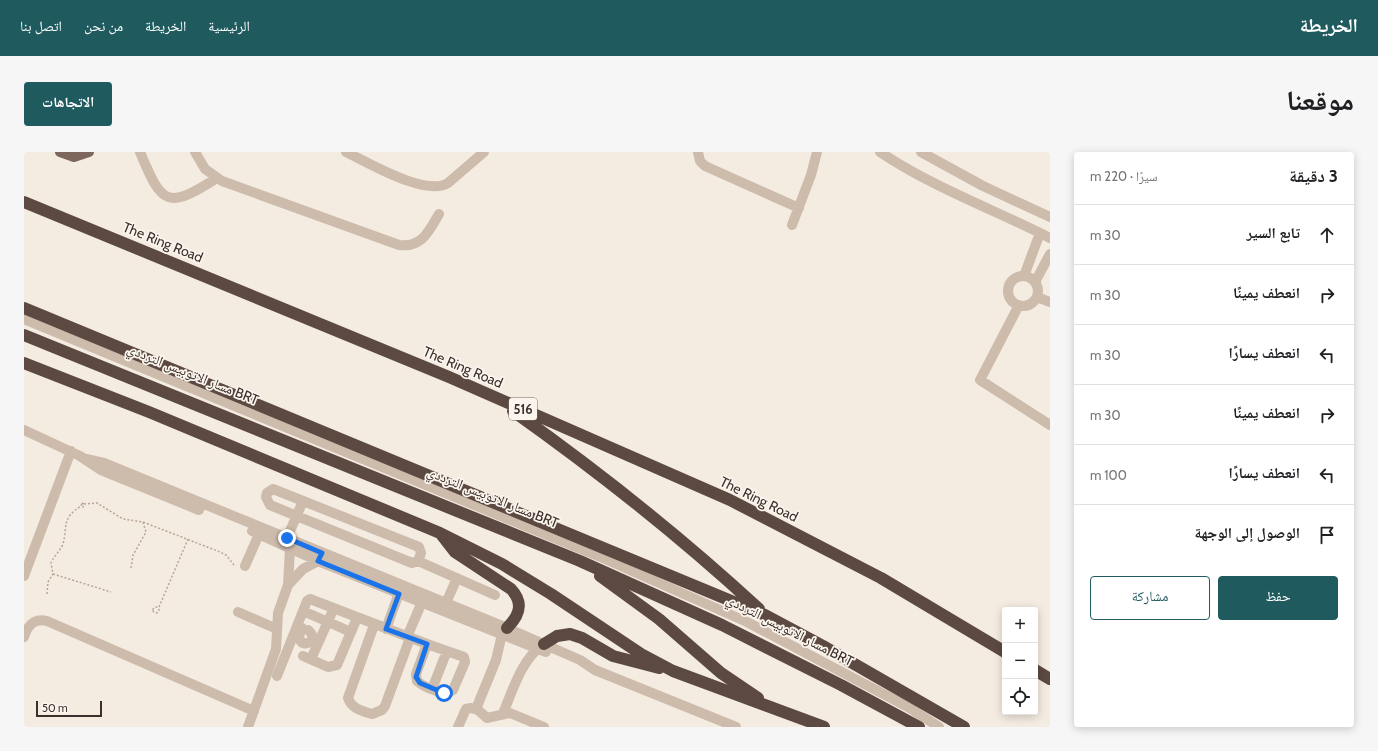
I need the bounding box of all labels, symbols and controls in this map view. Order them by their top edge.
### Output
text: الخريطة [1300,14,1358,37]
text: اتصل بنا [20,17,62,35]
text: من نحن [84,17,123,35]
text: الخريطة [145,17,186,35]
text: الرئيسية [208,17,250,35]
button: الاتجاهات [24,82,112,126]
text: موقعنا [1286,83,1354,117]
text: 3 دقيقة [1289,166,1338,186]
text: سيرًا · 220 m [1090,168,1158,184]
street label: The Ring Road [120,218,206,266]
text: تابع السير [1247,224,1300,242]
icon: ahead [1316,224,1338,246]
text: 30 m [1090,227,1120,243]
text: انعطف يمينًا [1233,284,1300,302]
icon: right [1316,284,1338,306]
text: 30 m [1090,287,1120,303]
street label: مسار الاتوبيس الترددي BRT [124,339,262,411]
street label: The Ring Road [420,342,506,392]
text: انعطف يسارًا [1229,344,1300,362]
icon: left [1316,344,1338,366]
text: 30 m [1090,347,1120,363]
road number: 516 [509,398,537,420]
text: انعطف يمينًا [1233,404,1300,422]
icon: right [1316,404,1338,426]
text: 30 m [1090,407,1120,423]
street label: مسار الاتوبيس الترددي BRT [424,462,562,534]
text: انعطف يسارًا [1229,464,1300,482]
icon: left [1316,464,1338,486]
text: 100 m [1090,467,1127,483]
street label: The Ring Road [717,472,801,526]
text: الوصول إلى الوجهة [1195,524,1300,542]
icon: arrive [1316,524,1338,546]
route end [278,529,296,547]
button: مشاركة [1090,576,1210,620]
button: حفظ [1218,576,1338,620]
street label: مسار الاتوبيس الترددي BRT [722,590,857,672]
map controls [1002,607,1038,715]
button: + [1002,607,1038,643]
button: − [1002,643,1038,679]
button: locate [1002,679,1038,715]
route start [435,684,453,702]
scale bar [36,699,102,718]
text: 50 m [42,701,68,715]

